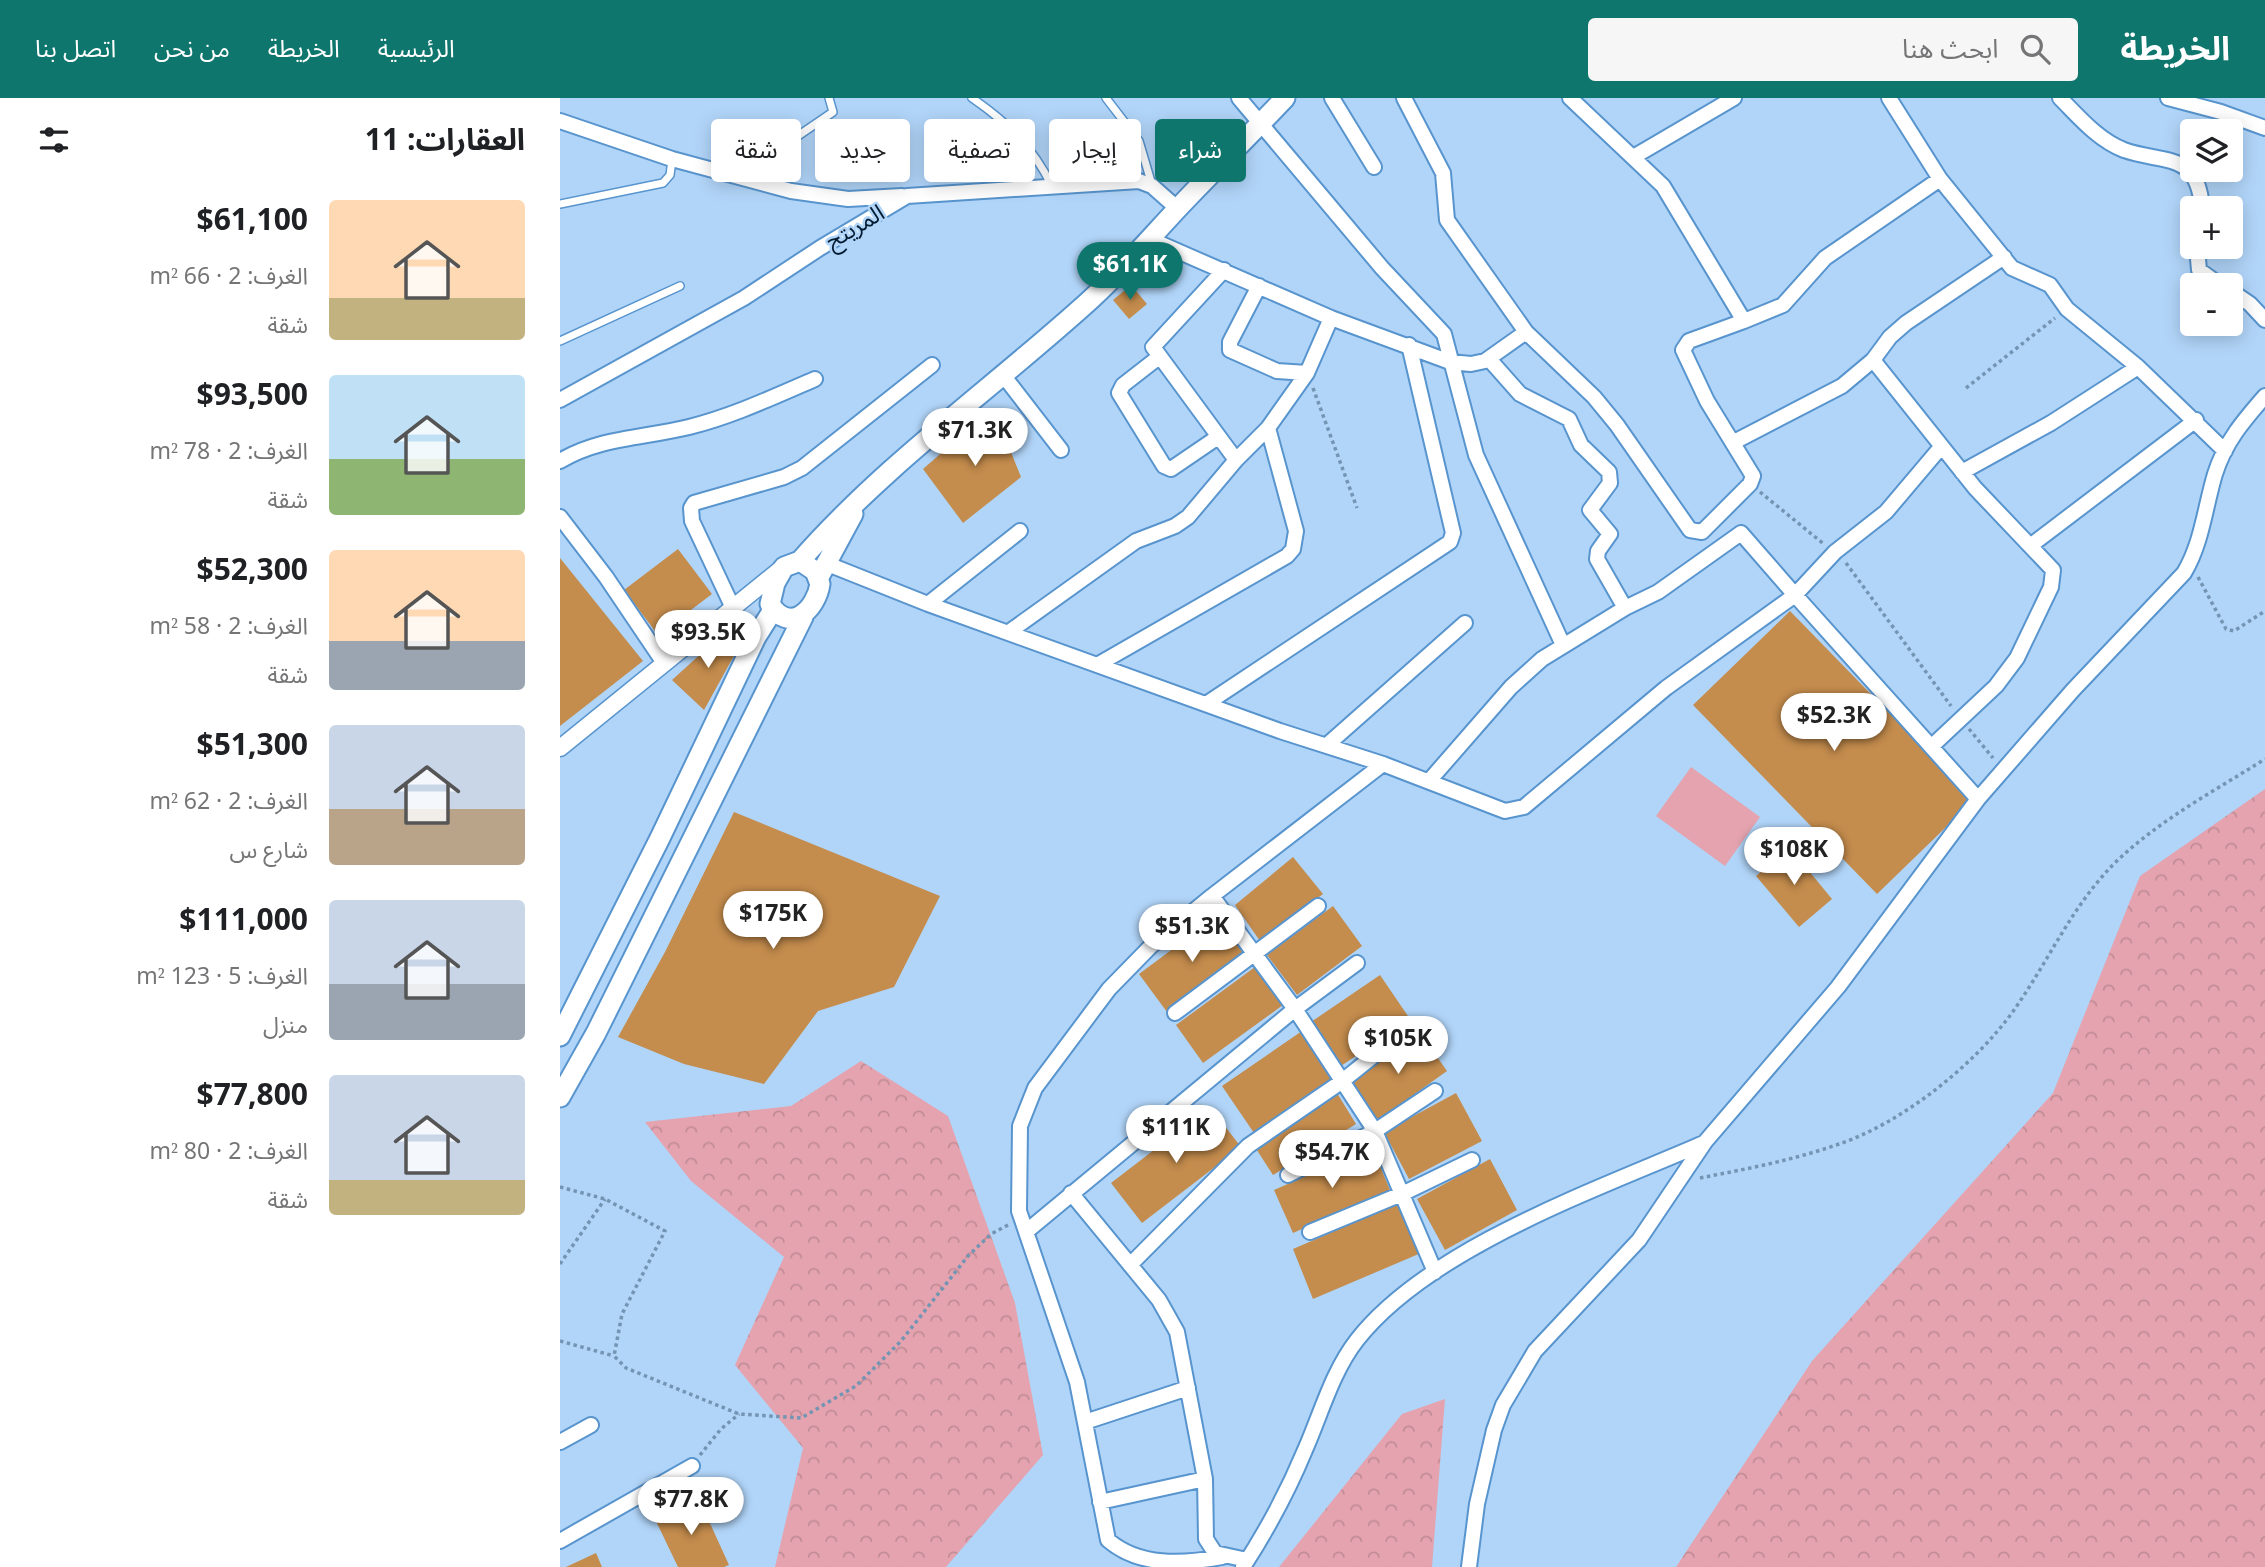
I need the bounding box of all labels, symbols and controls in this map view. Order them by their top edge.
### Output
text: الخريطة [2120,15,2230,84]
search box [1588,18,2078,81]
text: ابحث هنا [1902,22,1998,77]
text: اتصل بنا [35,24,116,75]
text: من نحن [154,24,230,75]
text: الخريطة [268,24,340,75]
text: الرئيسية [378,24,455,75]
icon: search [2016,30,2054,68]
text: العقارات: 11 [365,109,525,172]
chip: شقة [711,119,801,182]
chip: جديد [815,119,910,182]
chip: تصفية [924,119,1035,182]
chip: إيجار [1049,119,1141,182]
chip: شراء [1155,119,1246,182]
map controls [2180,119,2243,336]
button: layers [2180,119,2243,182]
icon: filters [35,121,73,159]
text: $61,100 [196,189,308,252]
street label: المريتح [815,190,895,264]
button: + [2180,196,2243,259]
icon: home [385,228,469,312]
text: $61.1K [1093,240,1167,289]
pin: $61.1K [1073,242,1187,302]
text: الغرف: 2 · 66 m² [149,252,308,301]
button: − [2180,273,2243,336]
text: شقة [267,301,308,350]
text: $93,500 [196,364,308,427]
icon: home [385,403,469,487]
text: $71.3K [938,406,1012,455]
pin: $71.3K [918,408,1032,468]
text: الغرف: 2 · 78 m² [149,427,308,476]
text: شقة [267,476,308,525]
text: $52,300 [196,539,308,602]
icon: home [385,578,469,662]
text: الغرف: 2 · 58 m² [149,602,308,651]
text: $93.5K [671,608,745,657]
pin: $93.5K [651,610,765,670]
text: شقة [267,651,308,700]
text: $52.3K [1797,691,1871,740]
pin: $52.3K [1777,694,1891,753]
text: $51,300 [196,714,308,777]
icon: home [385,753,469,837]
text: الغرف: 2 · 62 m² [149,777,308,826]
text: $108K [1760,825,1828,874]
text: شارع س [229,826,308,875]
pin: $108K [1745,828,1843,887]
text: $111,000 [179,889,308,952]
text: $175K [739,889,807,938]
pin: $175K [724,892,822,951]
text: $51.3K [1155,902,1229,951]
pin: $51.3K [1135,904,1249,964]
icon: home [385,928,469,1012]
text: الغرف: 5 · 123 m² [136,952,308,1001]
text: منزل [263,1001,308,1050]
text: $105K [1364,1014,1432,1063]
pin: $105K [1349,1016,1447,1076]
text: $77,800 [196,1064,308,1127]
icon: home [385,1103,469,1187]
text: $111K [1142,1103,1210,1152]
pin: $111K [1127,1105,1225,1165]
text: الغرف: 2 · 80 m² [149,1127,308,1176]
text: $54.7K [1295,1128,1369,1177]
pin: $54.7K [1275,1130,1389,1190]
text: شقة [267,1176,308,1225]
text: $77.8K [654,1475,728,1524]
pin: $77.8K [634,1478,748,1537]

